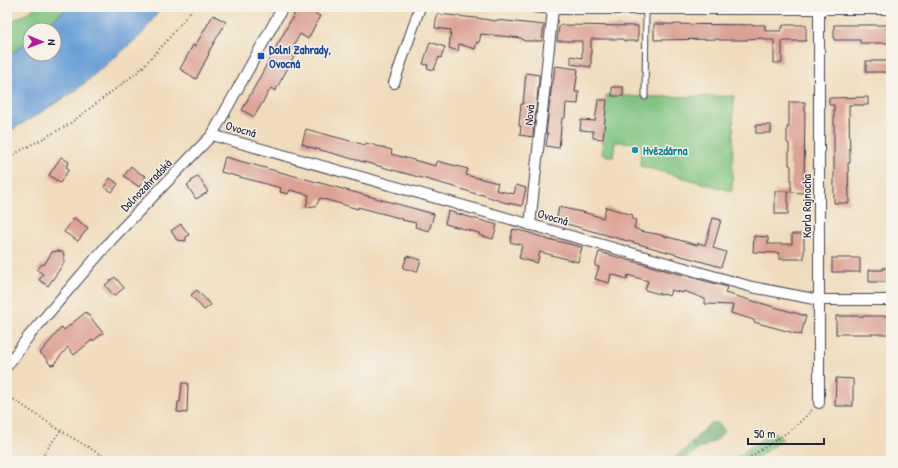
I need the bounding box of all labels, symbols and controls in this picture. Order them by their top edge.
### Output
north arrow [22,22,62,62]
text: N [45,39,59,45]
place label: Dolní Zahrady, Ovocná [269,41,332,72]
marker: Dolní Zahrady, Ovocná [256,51,266,61]
street label: Nová [519,104,539,126]
street label: Ovocná [224,117,259,142]
place label: Hvězdárna [643,142,688,159]
marker: Hvězdárna [630,145,640,155]
street label: Dolnozahradská [117,155,176,215]
street label: Karla Rajnocha [798,174,815,238]
street label: Ovocná [536,205,571,230]
scale bar [748,420,824,446]
text: 50 m [754,425,775,442]

